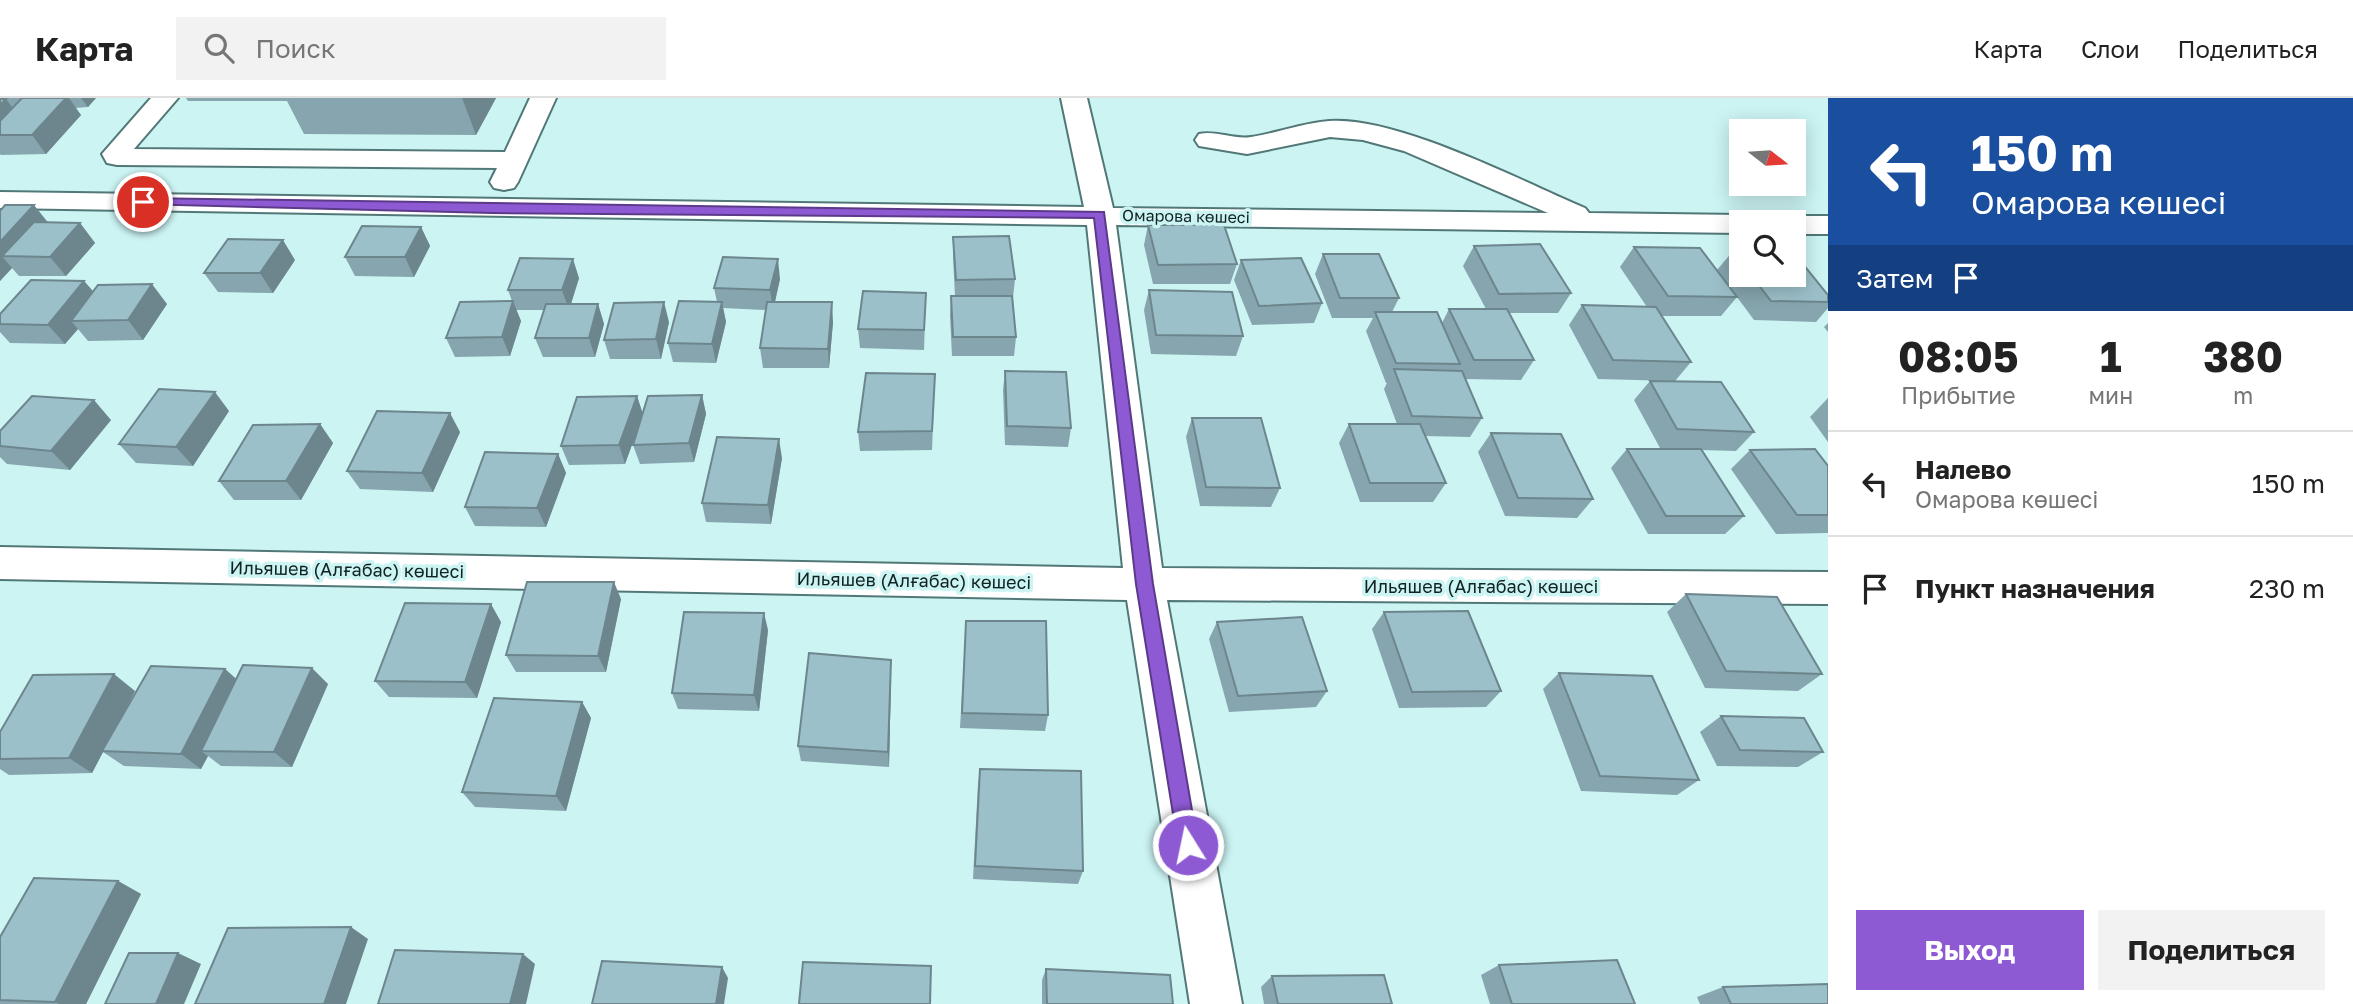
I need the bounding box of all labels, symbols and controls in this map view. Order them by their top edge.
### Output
search box [176,17,666,80]
text: Карта [35,29,134,68]
icon: search [200,29,238,67]
text: Поиск [256,33,336,64]
text: Карта [1973,34,2043,63]
text: Слои [2081,34,2140,63]
text: Поделиться [2178,34,2318,63]
north arrow [1729,119,1806,196]
map controls [1729,119,1806,287]
text: 150 m [1971,123,2113,182]
icon: left [1856,126,1947,217]
pin [113,172,173,232]
icon: arrive [124,183,162,221]
text: Омарова көшесі [1971,183,2226,221]
street label: Омарова көшесі [1122,205,1250,227]
button: search [1729,210,1806,287]
icon: arrive [1947,259,1985,297]
text: Затем [1856,263,1933,294]
text: 08:05 [1898,331,2019,381]
text: 1 [2100,331,2122,381]
text: 380 [2203,331,2283,381]
text: Прибытие [1901,381,2016,409]
text: мин [2089,381,2133,409]
text: m [2233,381,2253,409]
text: Налево [1915,454,2011,485]
icon: left [1856,465,1894,503]
text: 150 m [2252,468,2325,499]
text: Омарова көшесі [1915,485,2099,513]
street label: Ильяшев (Алғабас) көшесі [230,556,464,582]
street label: Ильяшев (Алғабас) көшесі [797,567,1031,593]
icon: arrive [1856,570,1894,608]
text: Пункт назначения [1915,573,2155,604]
text: 230 m [2249,573,2325,604]
street label: Ильяшев (Алғабас) көшесі [1364,575,1598,597]
position arrow [1151,808,1225,882]
button: Выход [1856,910,2084,990]
button: Поделиться [2098,910,2325,990]

